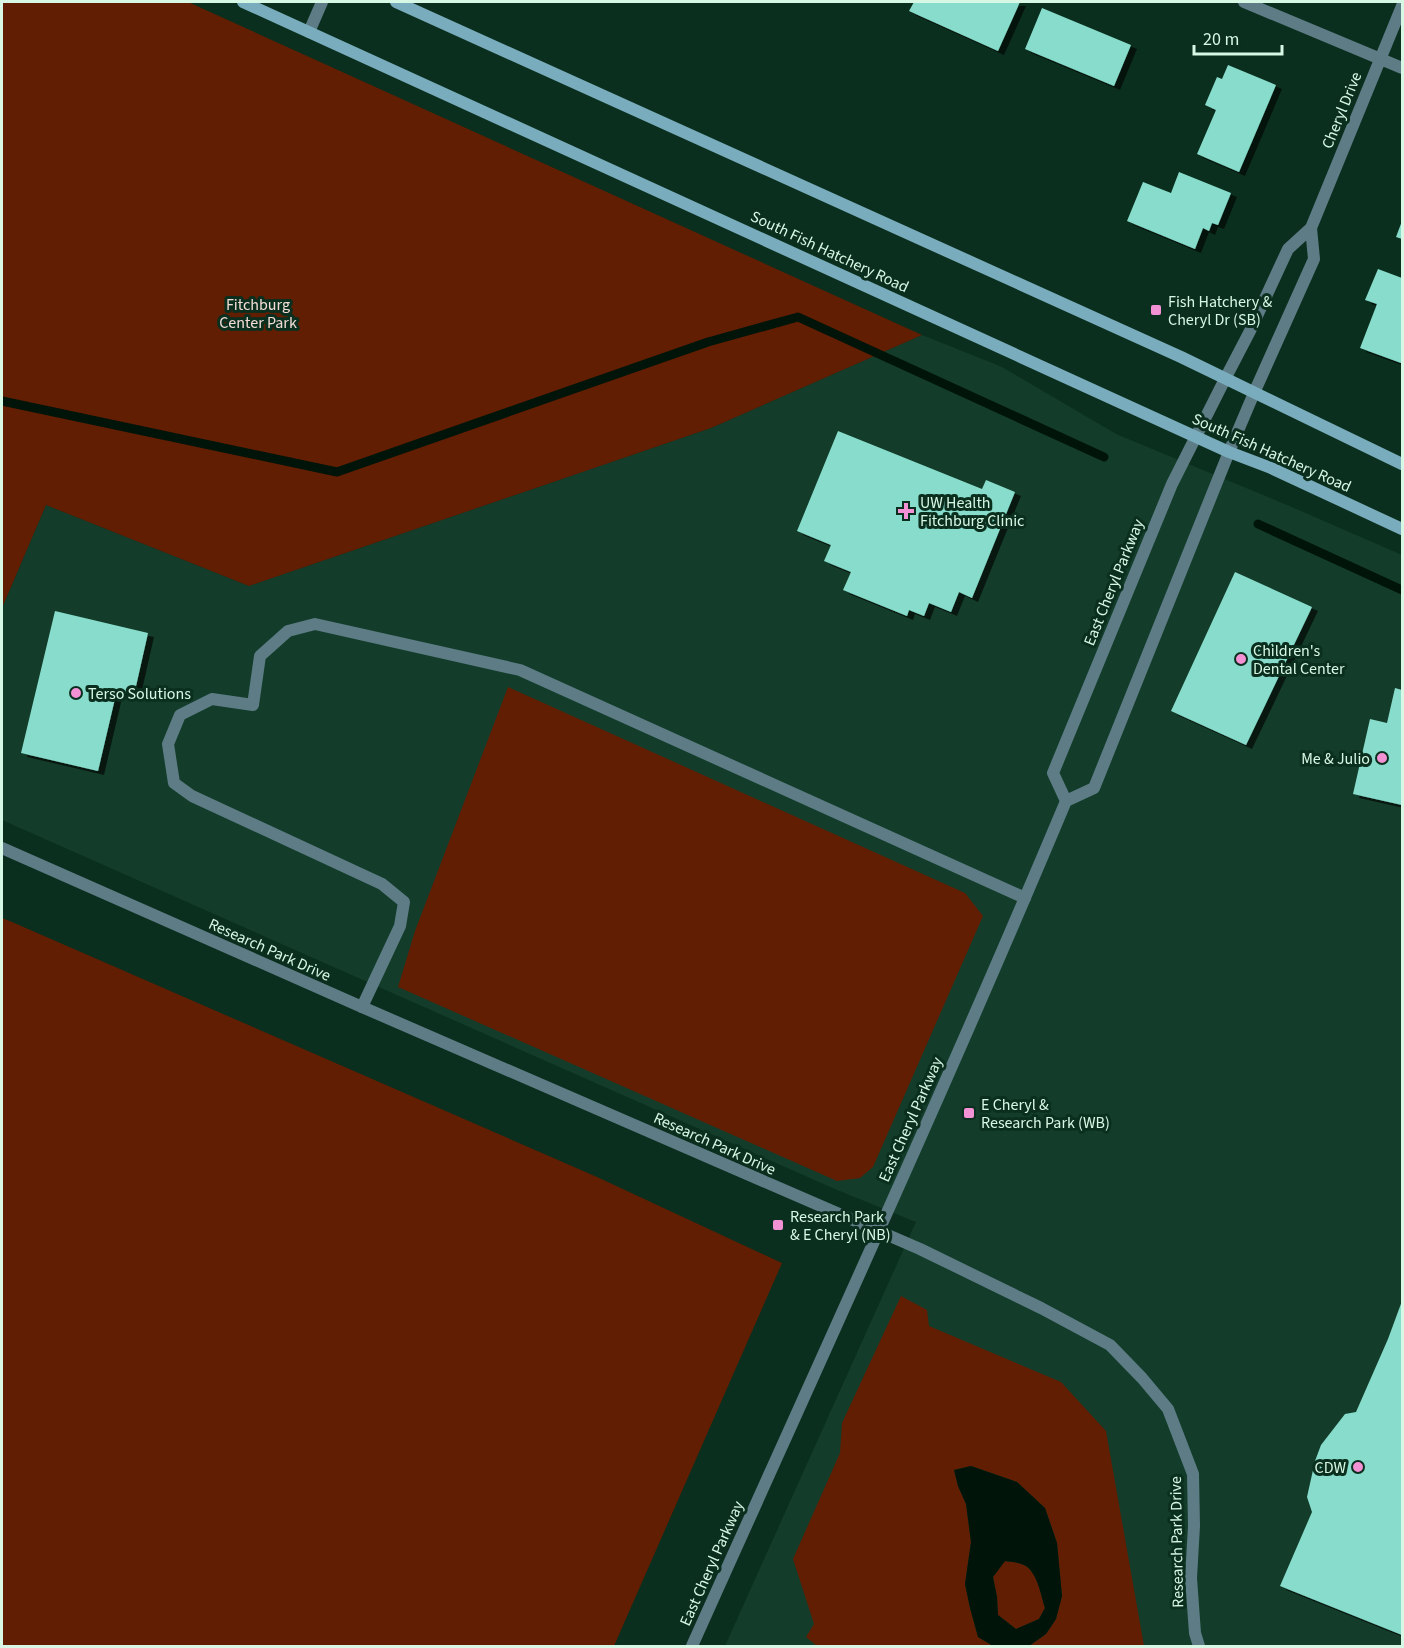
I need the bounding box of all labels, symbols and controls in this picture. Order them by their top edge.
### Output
scale bar [1194,18,1282,56]
text: 20 m [1203,27,1239,52]
street label: Cheryl Drive [1317,69,1367,152]
street label: South Fish Hatchery Road [747,206,912,298]
place label: Fish Hatchery & Cheryl Dr (SB) [1168,291,1272,331]
park label: Fitchburg Center Park [219,294,297,334]
marker: Fish Hatchery & Cheryl Dr (SB) [1149,303,1163,317]
street label: South Fish Hatchery Road [1189,408,1355,498]
place label: UW Health Fitchburg Clinic [920,492,1024,532]
marker: UW Health Fitchburg Clinic [897,502,915,520]
street label: East Cheryl Parkway [1078,515,1150,649]
place label: Children's Dental Center [1253,640,1345,680]
marker: Children's Dental Center [1234,652,1248,666]
place label: Terso Solutions [88,683,191,705]
marker: Terso Solutions [69,686,83,700]
place label: Me & Julio [1301,748,1370,770]
marker: Me & Julio [1375,751,1389,765]
street label: Research Park Drive [205,913,334,987]
street label: East Cheryl Parkway [873,1053,949,1185]
place label: E Cheryl & Research Park (WB) [981,1094,1110,1134]
marker: E Cheryl & Research Park (WB) [962,1106,976,1120]
street label: Research Park Drive [650,1107,779,1181]
place label: Research Park & E Cheryl (NB) [790,1206,891,1246]
marker: Research Park & E Cheryl (NB) [771,1218,785,1232]
place label: CDW [1315,1457,1346,1479]
marker: CDW [1351,1460,1365,1474]
street label: Research Park Drive [1165,1476,1189,1608]
street label: East Cheryl Parkway [674,1497,750,1629]

